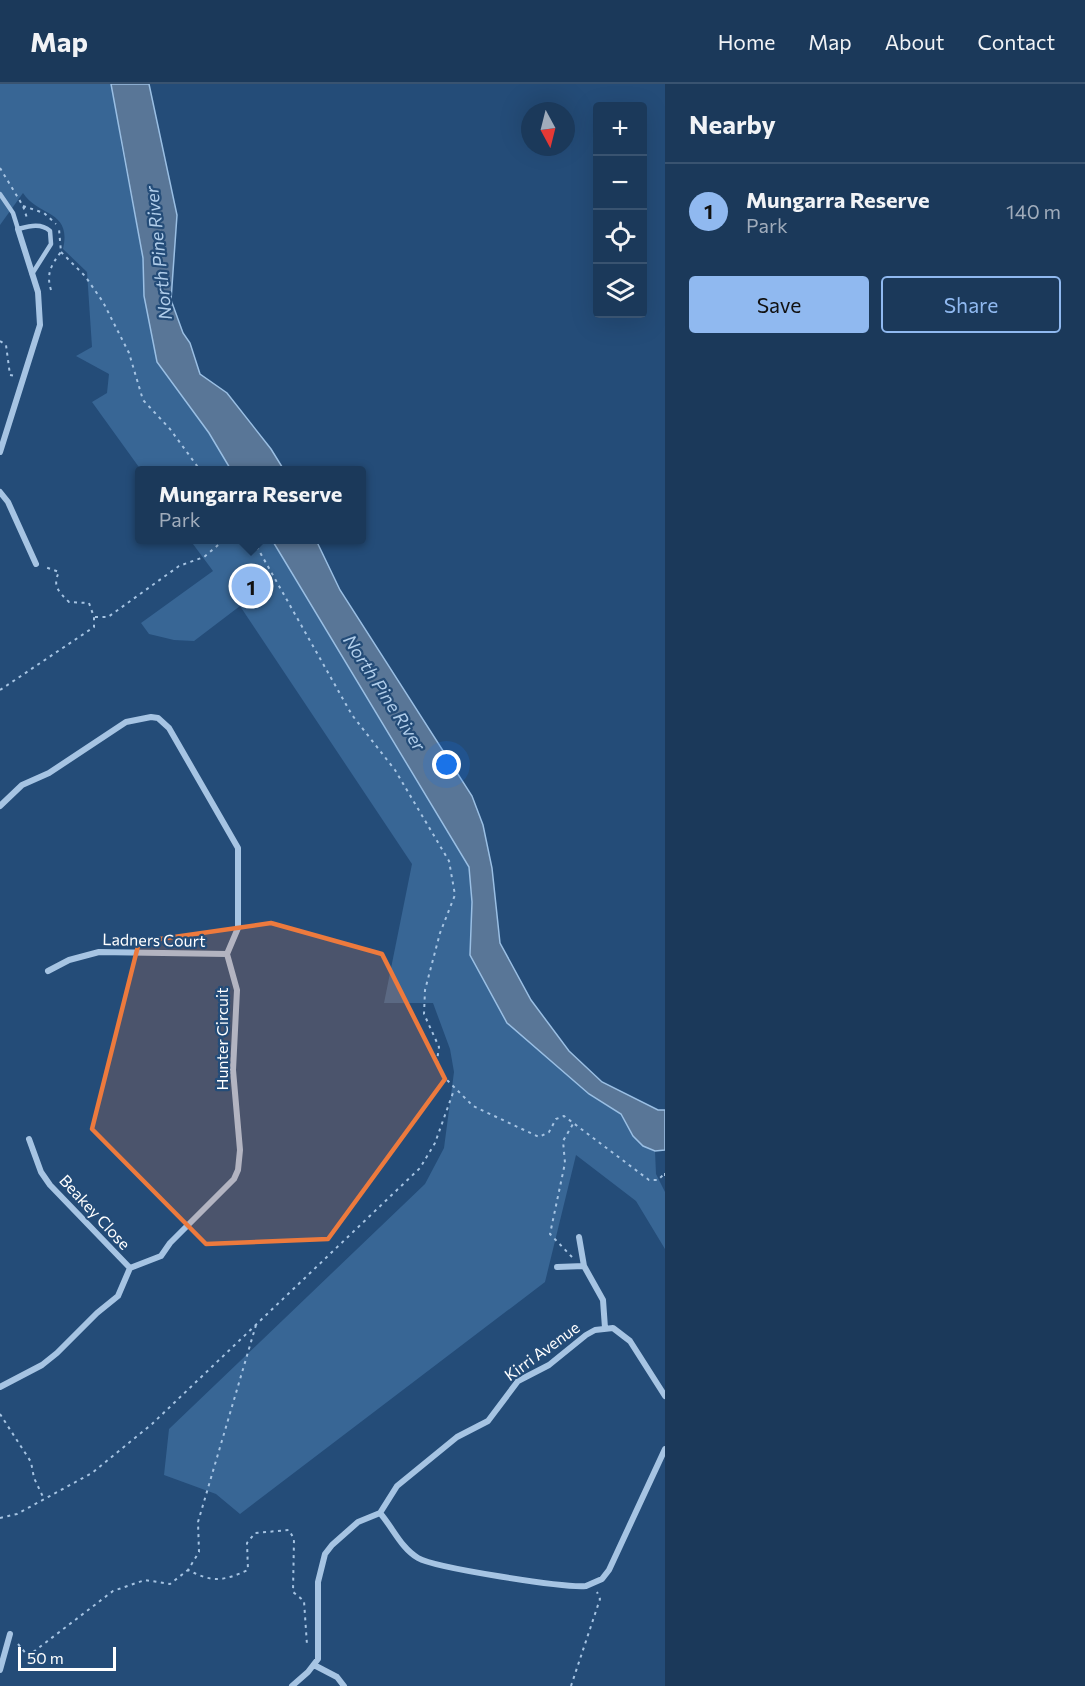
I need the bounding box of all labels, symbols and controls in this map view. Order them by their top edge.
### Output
text: Map [30,24,88,58]
text: Home [718,29,775,54]
text: Map [808,29,852,54]
text: About [885,29,944,54]
text: Contact [977,29,1055,54]
north arrow [521,102,575,156]
map controls [593,102,647,318]
button: + [593,102,647,156]
text: Nearby [689,108,776,139]
button: − [593,156,647,210]
water label: North Pine River [140,184,176,321]
text: Mungarra Reserve [746,186,930,213]
text: 1 [704,199,713,223]
text: 140 m [1006,199,1061,223]
button: locate [593,210,647,264]
text: Park [746,213,788,237]
button: layers [593,264,647,318]
button: Save [689,276,869,333]
button: Share [881,276,1061,333]
popup [135,466,366,544]
text: Mungarra Reserve [159,480,342,507]
text: Park [159,507,201,531]
pin: 1 [232,564,270,608]
water label: North Pine River [339,630,431,755]
your location [432,750,461,779]
street label: Ladners Court [102,929,206,950]
street label: Hunter Circuit [212,987,231,1091]
street label: Beakey Close [56,1170,135,1253]
street label: Kirri Avenue [500,1317,583,1384]
scale bar [18,1644,116,1672]
text: 50 m [27,1648,64,1667]

